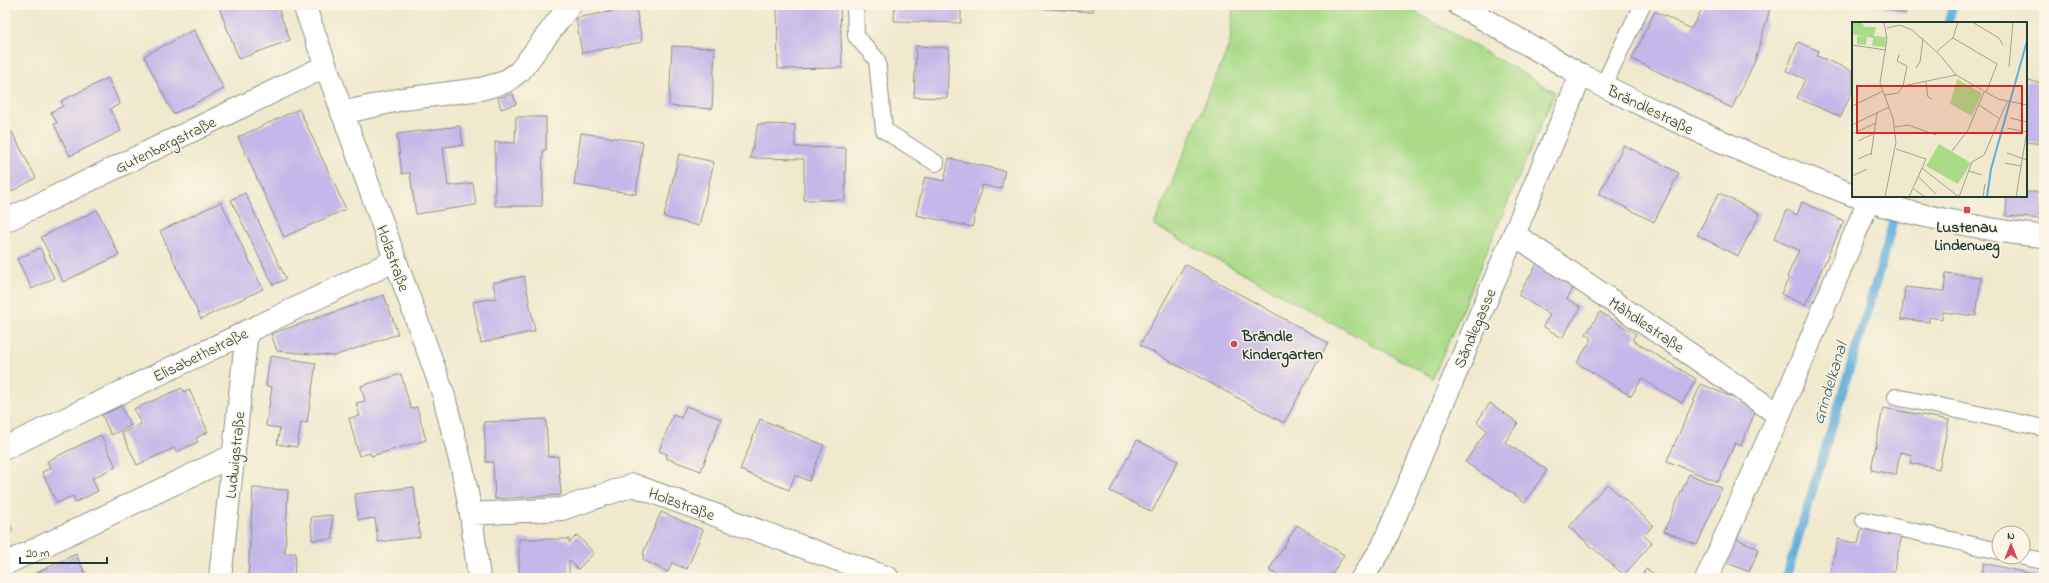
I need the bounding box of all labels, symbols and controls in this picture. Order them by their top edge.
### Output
inset map [1852,22,2027,197]
street label: Brändlestraße [1602,79,1698,142]
street label: Gutenbergstraße [111,111,221,181]
marker: Lustenau Lindenweg [1962,205,1972,215]
place label: Lustenau Lindenweg [1934,216,2000,259]
street label: Holzstraße [369,222,416,296]
street label: Sändlegasse [1448,284,1504,372]
street label: Mähdlestraße [1603,291,1689,360]
street label: Elisabethstraße [149,322,253,389]
place label: Brändle Kindergarten [1241,325,1323,368]
water label: Grindelkanal [1806,337,1855,427]
marker: Brändle Kindergarten [1229,339,1239,349]
street label: Ludwigstraße [219,410,253,500]
street label: Holzstraße [645,482,719,528]
north arrow [1991,525,2031,565]
text: N [2007,528,2015,544]
scale bar [20,539,107,565]
text: 20 m [26,545,49,563]

